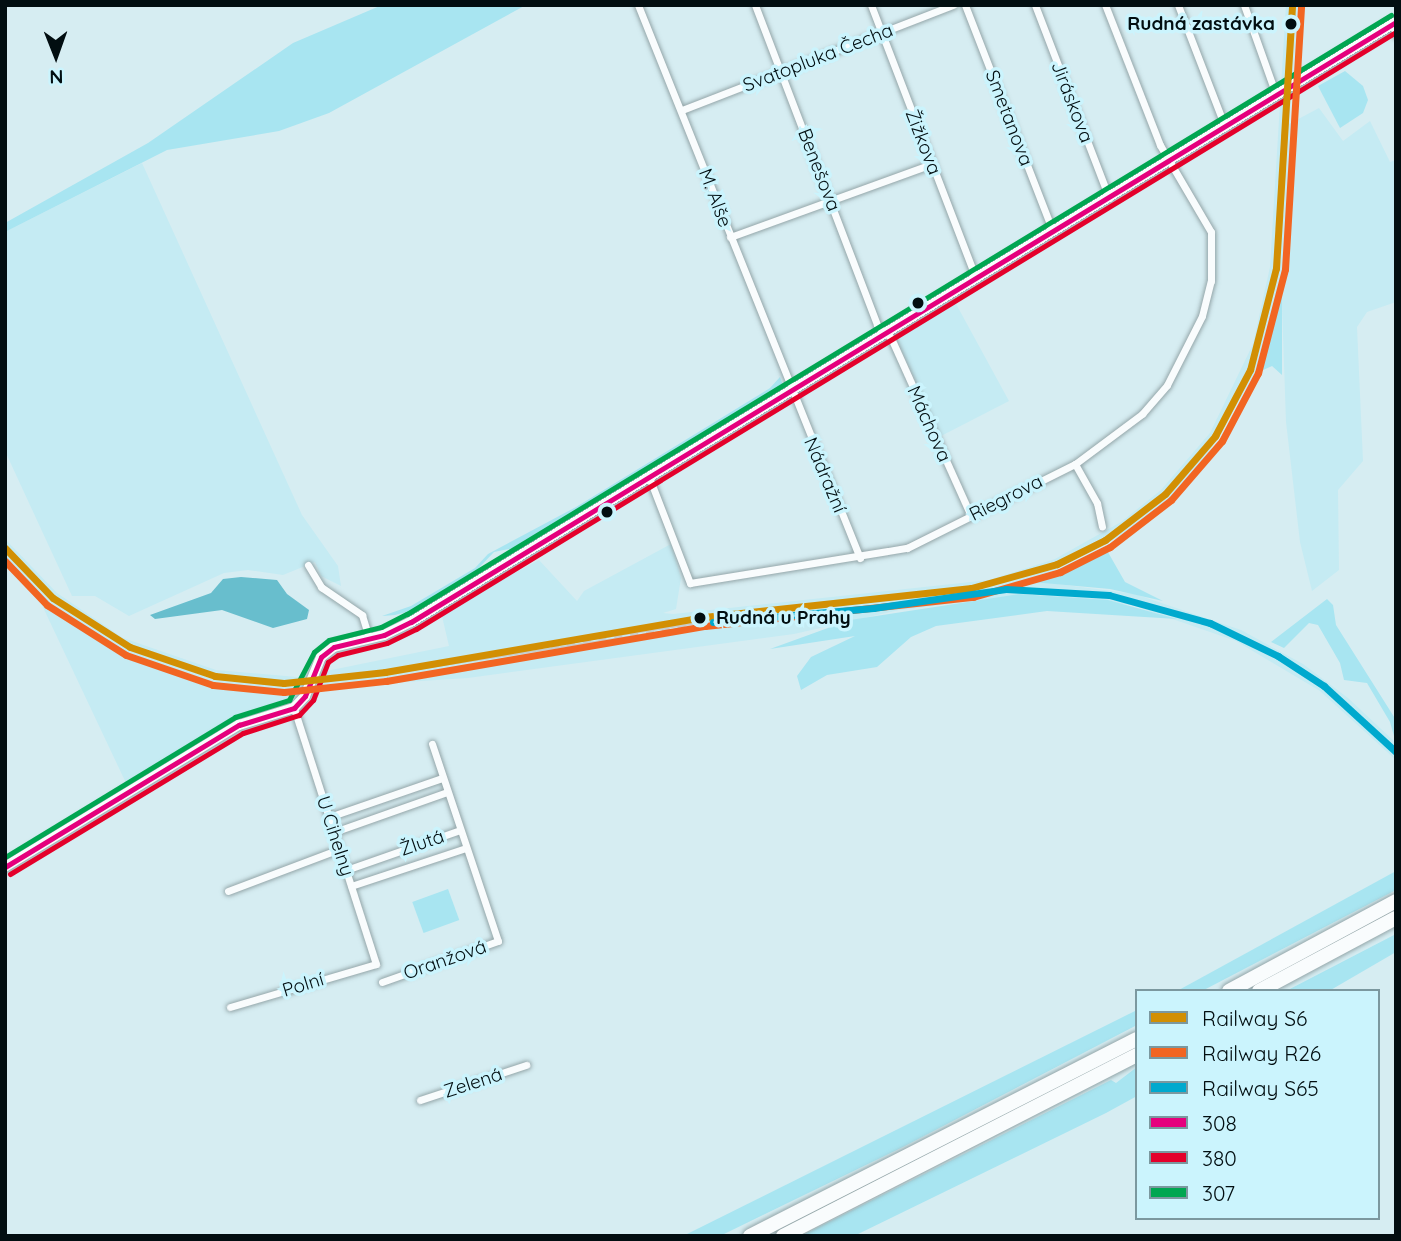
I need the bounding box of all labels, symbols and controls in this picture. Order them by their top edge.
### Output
place label: Rudná zastávka [1127,13,1275,35]
marker: Rudná zastávka [1281,14,1301,34]
street label: Svatopluka Čecha [740,19,896,97]
north arrow [21,21,91,91]
street label: Jiráskova [1046,58,1098,146]
text: N [49,65,64,89]
street label: Smetanova [980,67,1038,169]
street label: Žižkova [900,106,946,178]
street label: Benešova [793,125,845,215]
street label: M. Alše [693,166,737,230]
unlabelled marker [911,296,925,310]
street label: Máchova [902,382,956,466]
street label: Nádražní [799,434,851,516]
street label: Riegrova [966,470,1046,526]
unlabelled marker [600,505,614,519]
place label: Rudná u Prahy [716,607,851,629]
marker: Rudná u Prahy [690,608,710,628]
street label: U Cihelny [311,793,359,879]
street label: Žlutá [397,825,447,861]
street label: Oranžová [401,935,489,985]
street label: Polní [280,968,326,1002]
legend [1135,989,1380,1220]
text: Railway S6 [1202,1005,1307,1031]
text: Railway R26 [1202,1040,1321,1066]
street label: Zelená [441,1063,505,1103]
text: Railway S65 [1202,1075,1319,1101]
text: 308 [1202,1110,1237,1136]
text: 380 [1202,1145,1237,1171]
text: 307 [1202,1180,1235,1206]

